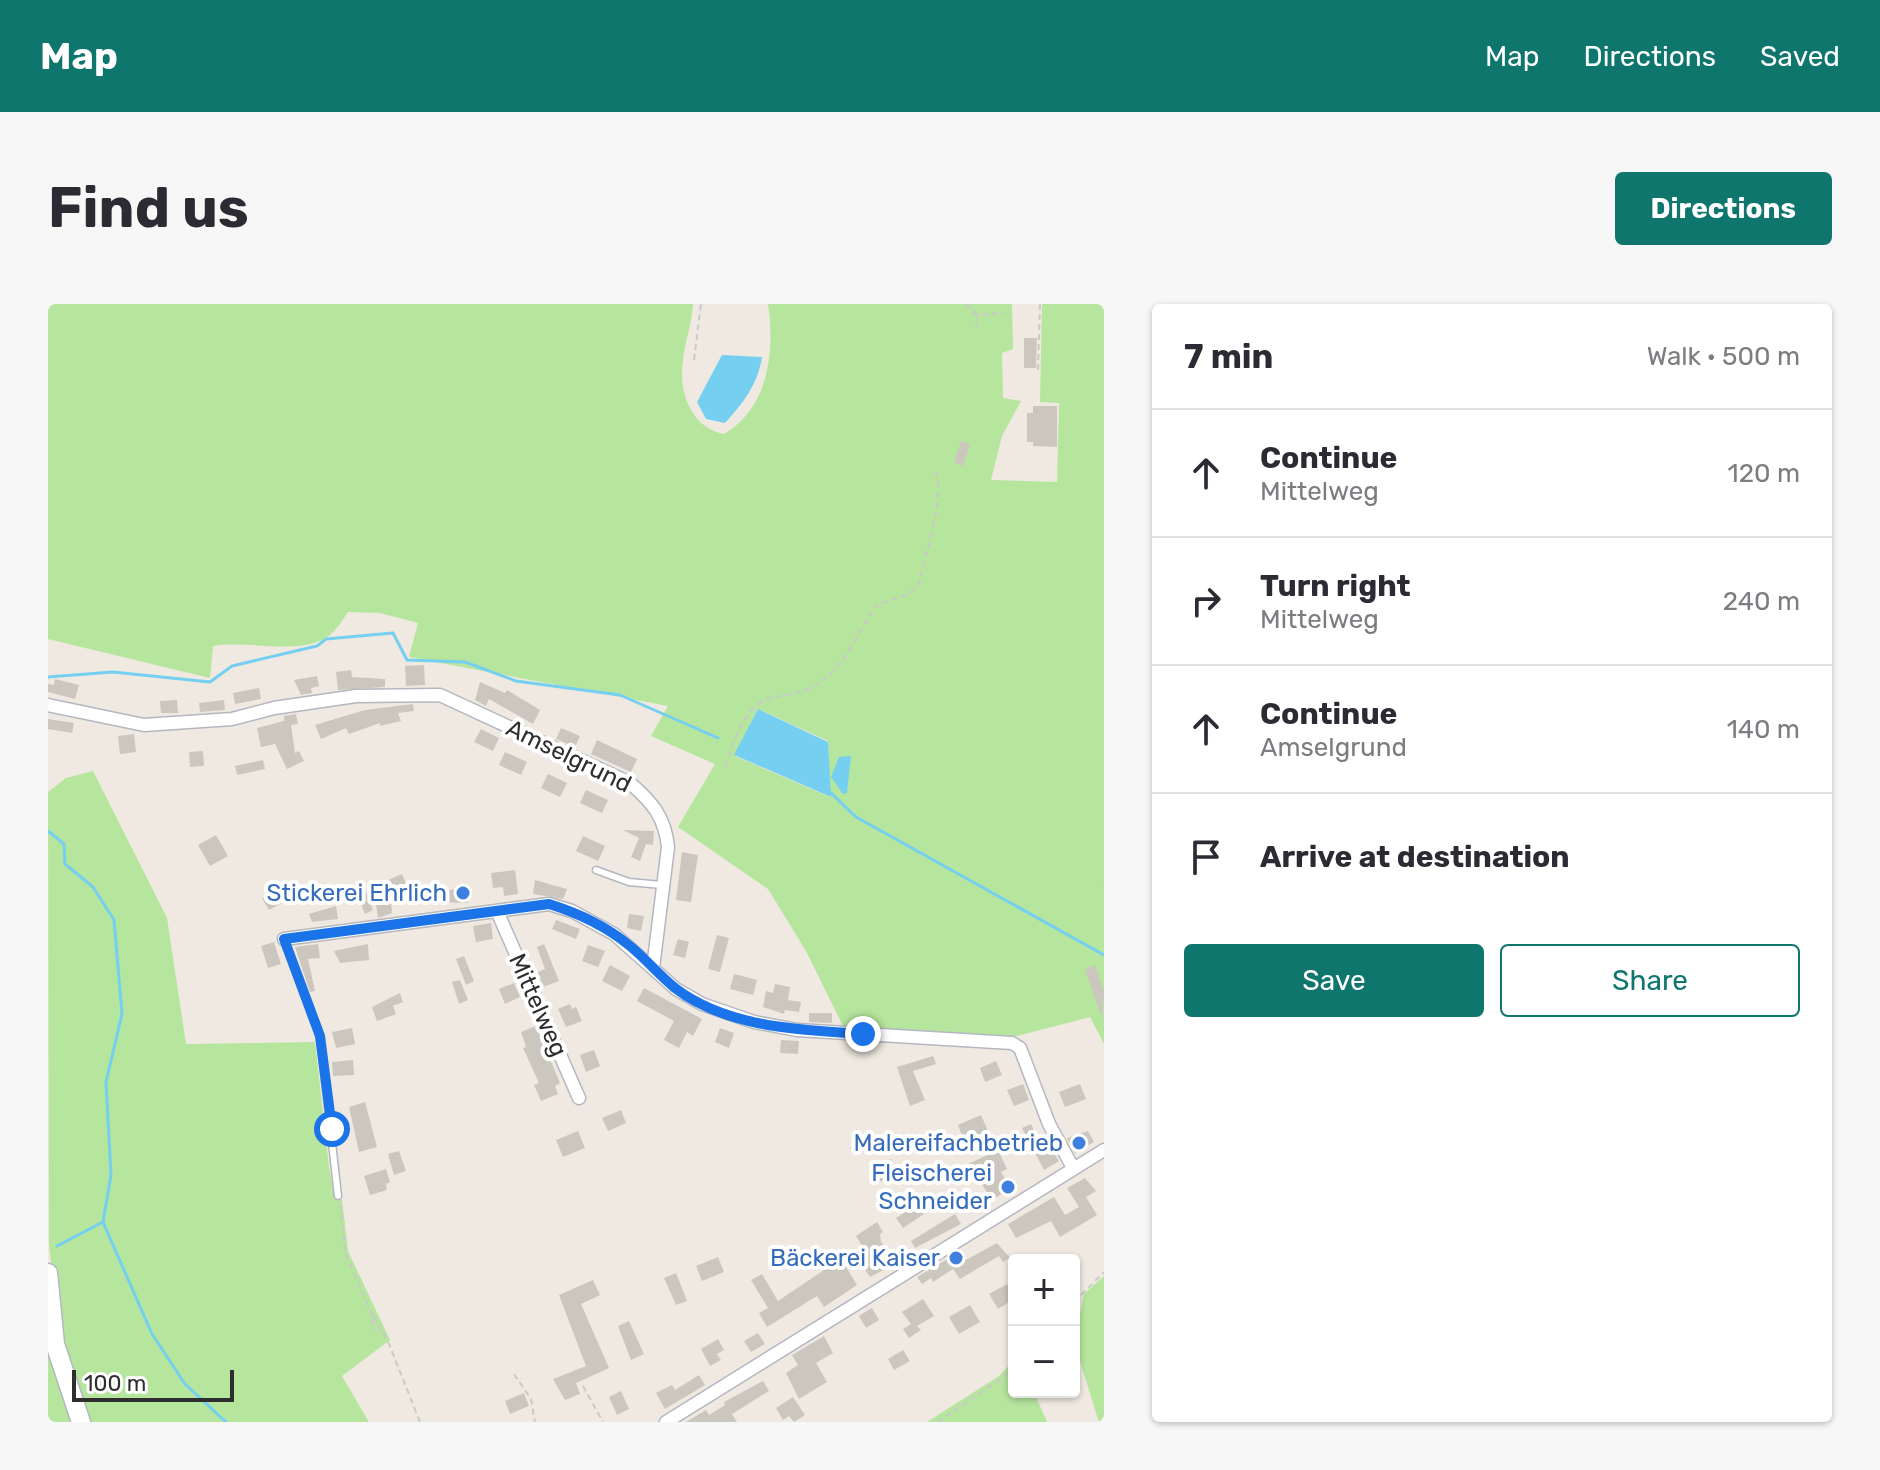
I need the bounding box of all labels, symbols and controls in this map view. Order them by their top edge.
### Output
text: Map [40,33,118,79]
text: Map [1485,40,1539,73]
text: Directions [1583,40,1716,73]
text: Saved [1760,40,1840,73]
button: Directions [1615,172,1832,245]
text: Find us [48,175,249,241]
text: 7 min [1184,336,1273,377]
text: Walk · 500 m [1647,341,1800,372]
text: Continue [1260,440,1397,476]
icon: ahead [1184,451,1228,495]
text: 120 m [1728,458,1800,489]
text: Mittelweg [1260,476,1379,507]
text: Turn right [1260,568,1411,604]
icon: right [1184,579,1228,623]
text: 240 m [1723,586,1800,617]
text: Mittelweg [1260,604,1379,635]
text: Continue [1260,696,1397,732]
icon: ahead [1184,707,1228,751]
street label: Amselgrund [502,714,636,798]
text: 140 m [1727,714,1800,745]
text: Amselgrund [1260,732,1407,763]
icon: arrive [1184,835,1228,879]
text: Arrive at destination [1260,839,1570,875]
place label: Stickerei Ehrlich [267,879,447,907]
marker: Stickerei Ehrlich [454,884,472,902]
button: Save [1184,944,1484,1017]
button: Share [1500,944,1800,1017]
street label: Mittelweg [503,949,573,1061]
route end [845,1016,881,1052]
route start [314,1111,350,1147]
place label: Malereifachbetrieb [853,1129,1063,1157]
marker: Malereifachbetrieb [1070,1134,1088,1152]
place label: Fleischerei Schneider [871,1159,992,1215]
marker: Fleischerei Schneider [999,1178,1017,1196]
place label: Bäckerei Kaiser [770,1244,940,1272]
marker: Bäckerei Kaiser [947,1249,965,1267]
map controls [1008,1254,1080,1398]
button: + [1008,1254,1080,1326]
button: − [1008,1326,1080,1398]
scale bar [72,1366,234,1402]
text: 100 m [84,1370,146,1397]

